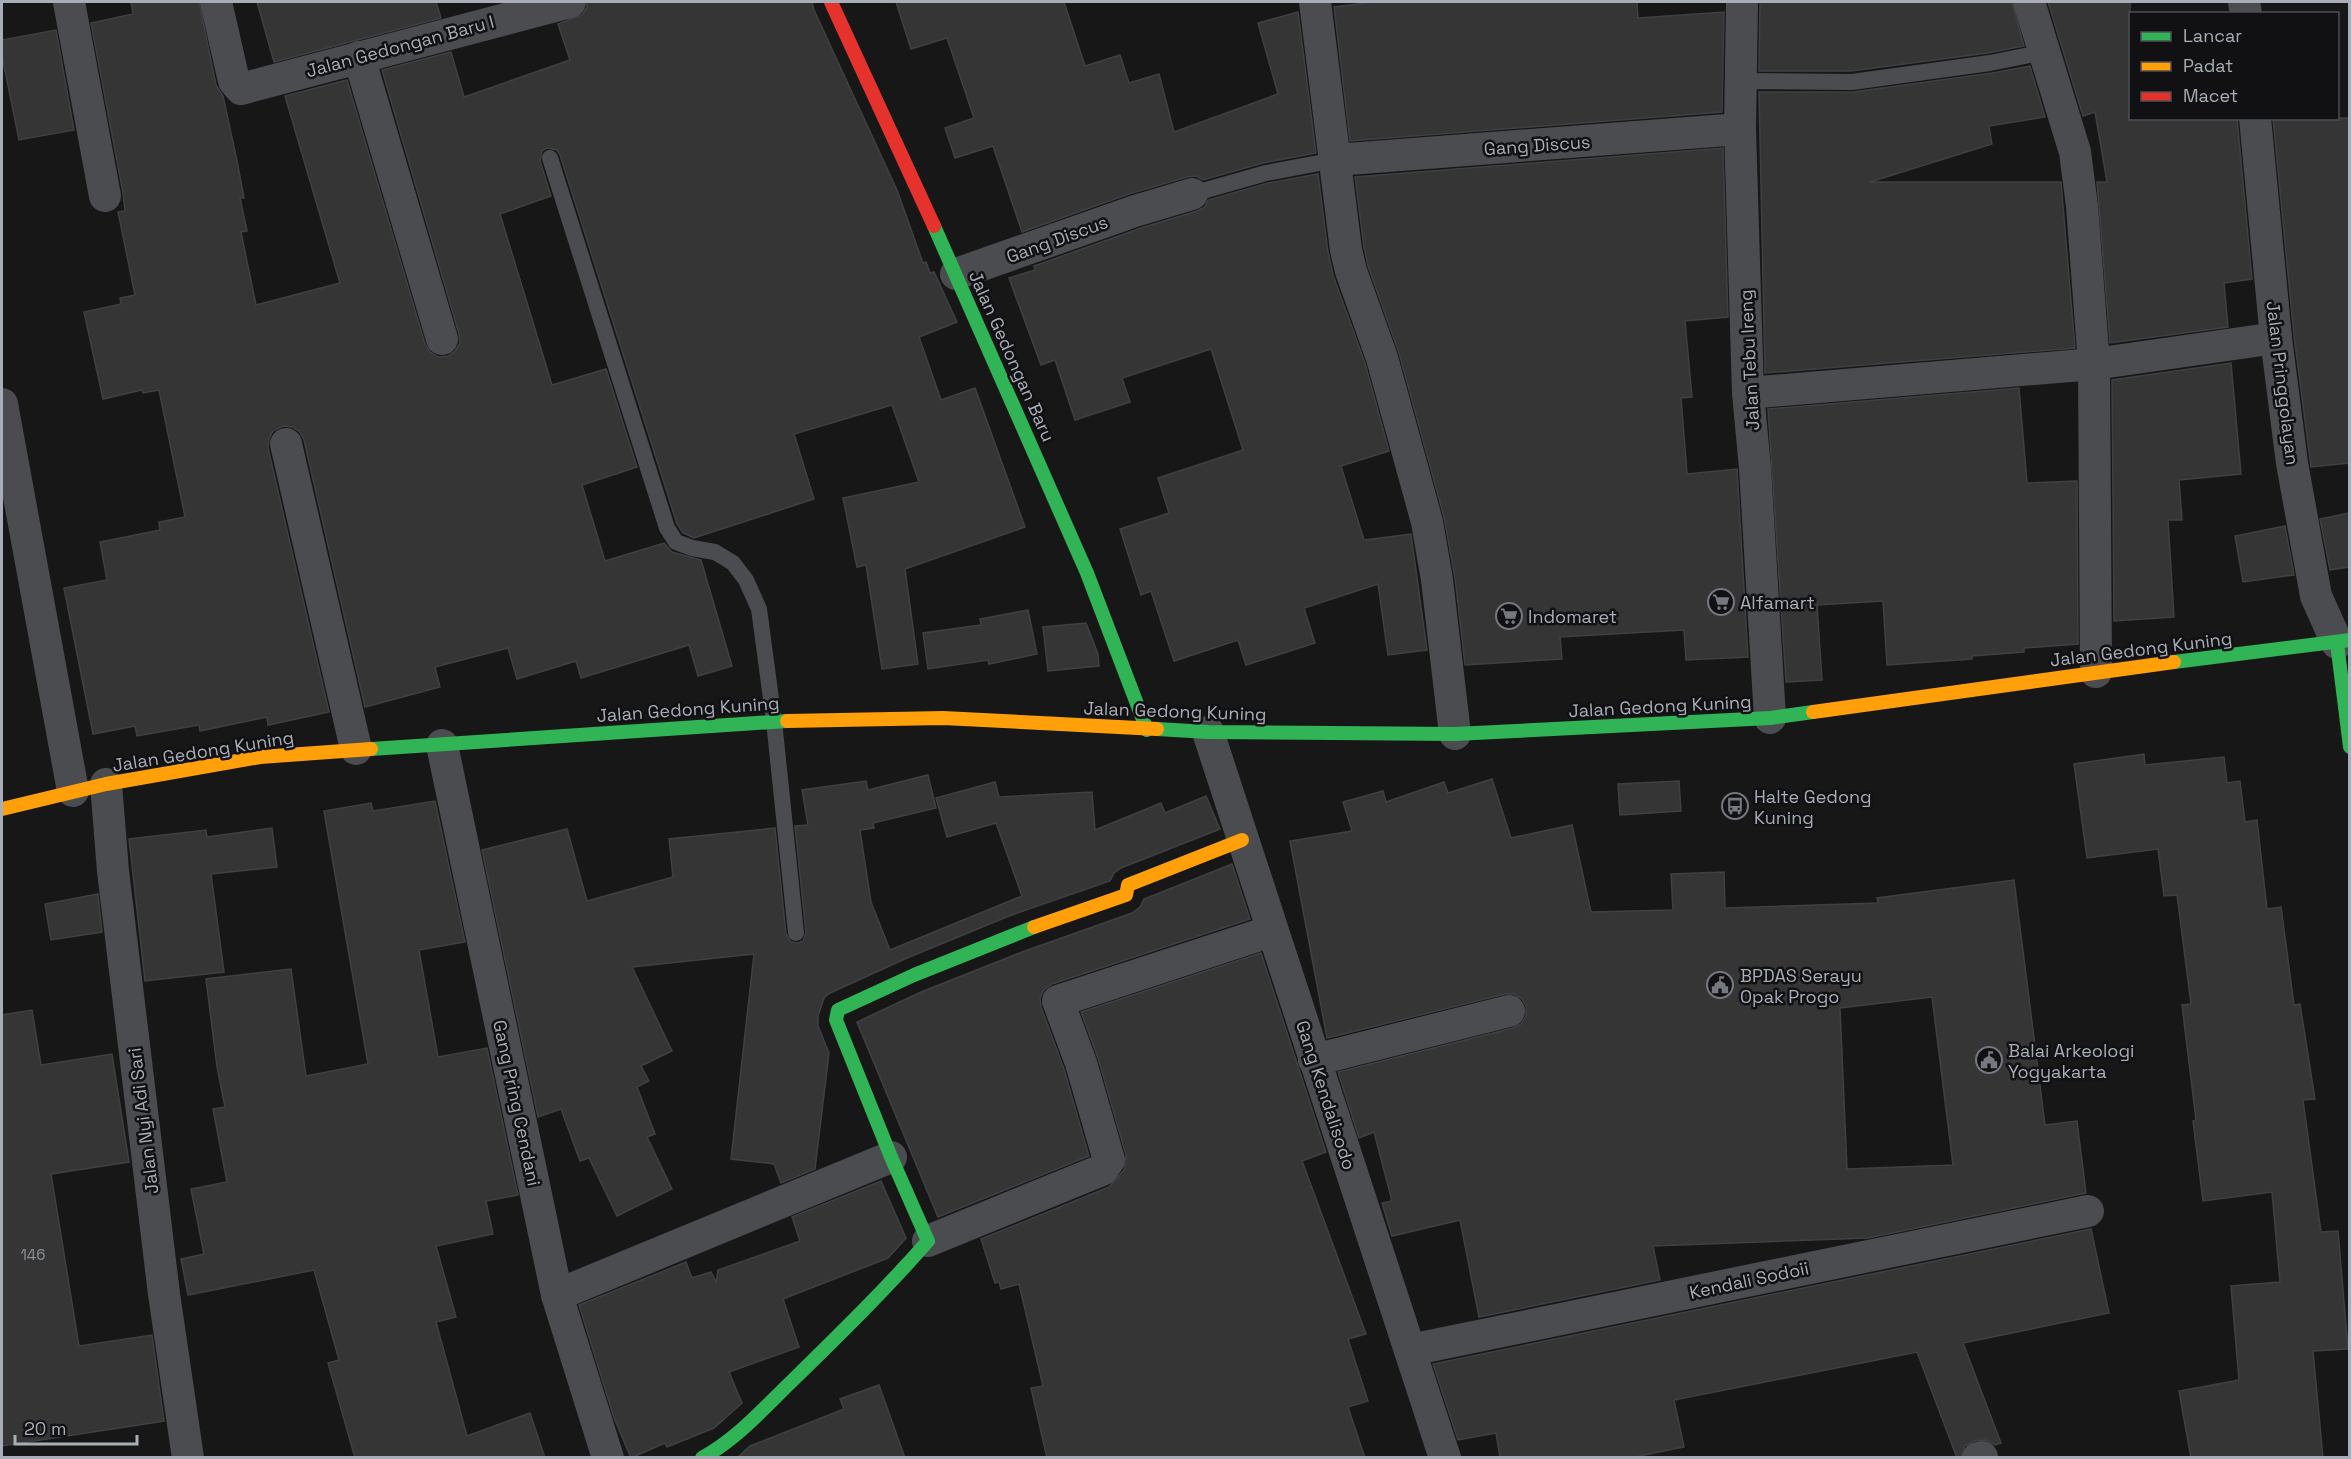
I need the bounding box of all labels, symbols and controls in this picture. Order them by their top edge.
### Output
street label: Jalan Gedongan Baru I [303,10,497,82]
legend [2129,12,2339,120]
text: Lancar [2183,24,2242,47]
text: Padat [2183,54,2233,77]
text: Macet [2183,84,2238,107]
street label: Gang Discus [1483,130,1591,160]
street label: Gang Discus [1003,210,1111,268]
street label: Jalan Gedongan Baru [964,267,1060,445]
street label: Jalan Tebu Ireng [1734,289,1764,431]
street label: Jalan Pringgolayan [2262,300,2304,466]
supermarket icon: Alfamart [1706,587,1736,617]
place label: Alfamart [1740,591,1815,614]
supermarket icon: Indomaret [1494,601,1524,631]
place label: Indomaret [1528,605,1617,628]
street label: Jalan Gedong Kuning [2049,626,2233,672]
street label: Jalan Gedong Kuning [1568,690,1752,722]
street label: Jalan Gedong Kuning [596,691,780,727]
street label: Jalan Gedong Kuning [1083,696,1267,726]
street label: Jalan Gedong Kuning [111,725,295,777]
place label: Halte Gedong Kuning [1754,785,1872,829]
bus stop icon: Halte Gedong Kuning [1720,791,1750,821]
place label: BPDAS Serayu Opak Progo [1740,964,1862,1008]
public building icon: BPDAS Serayu Opak Progo [1705,970,1735,1000]
street label: Gang Kendalisodo [1291,1017,1361,1173]
street label: Gang Pring Cendani [488,1018,546,1188]
place label: Balai Arkeologi Yogyakarta [2008,1039,2134,1083]
public building icon: Balai Arkeologi Yogyakarta [1974,1045,2004,1075]
street label: Jalan Nyi Adi Sari [123,1046,163,1196]
house number: 146 [21,1245,45,1264]
street label: Kendali Sodoii [1687,1256,1811,1304]
scale bar [15,1408,136,1446]
text: 20 m [24,1417,67,1440]

